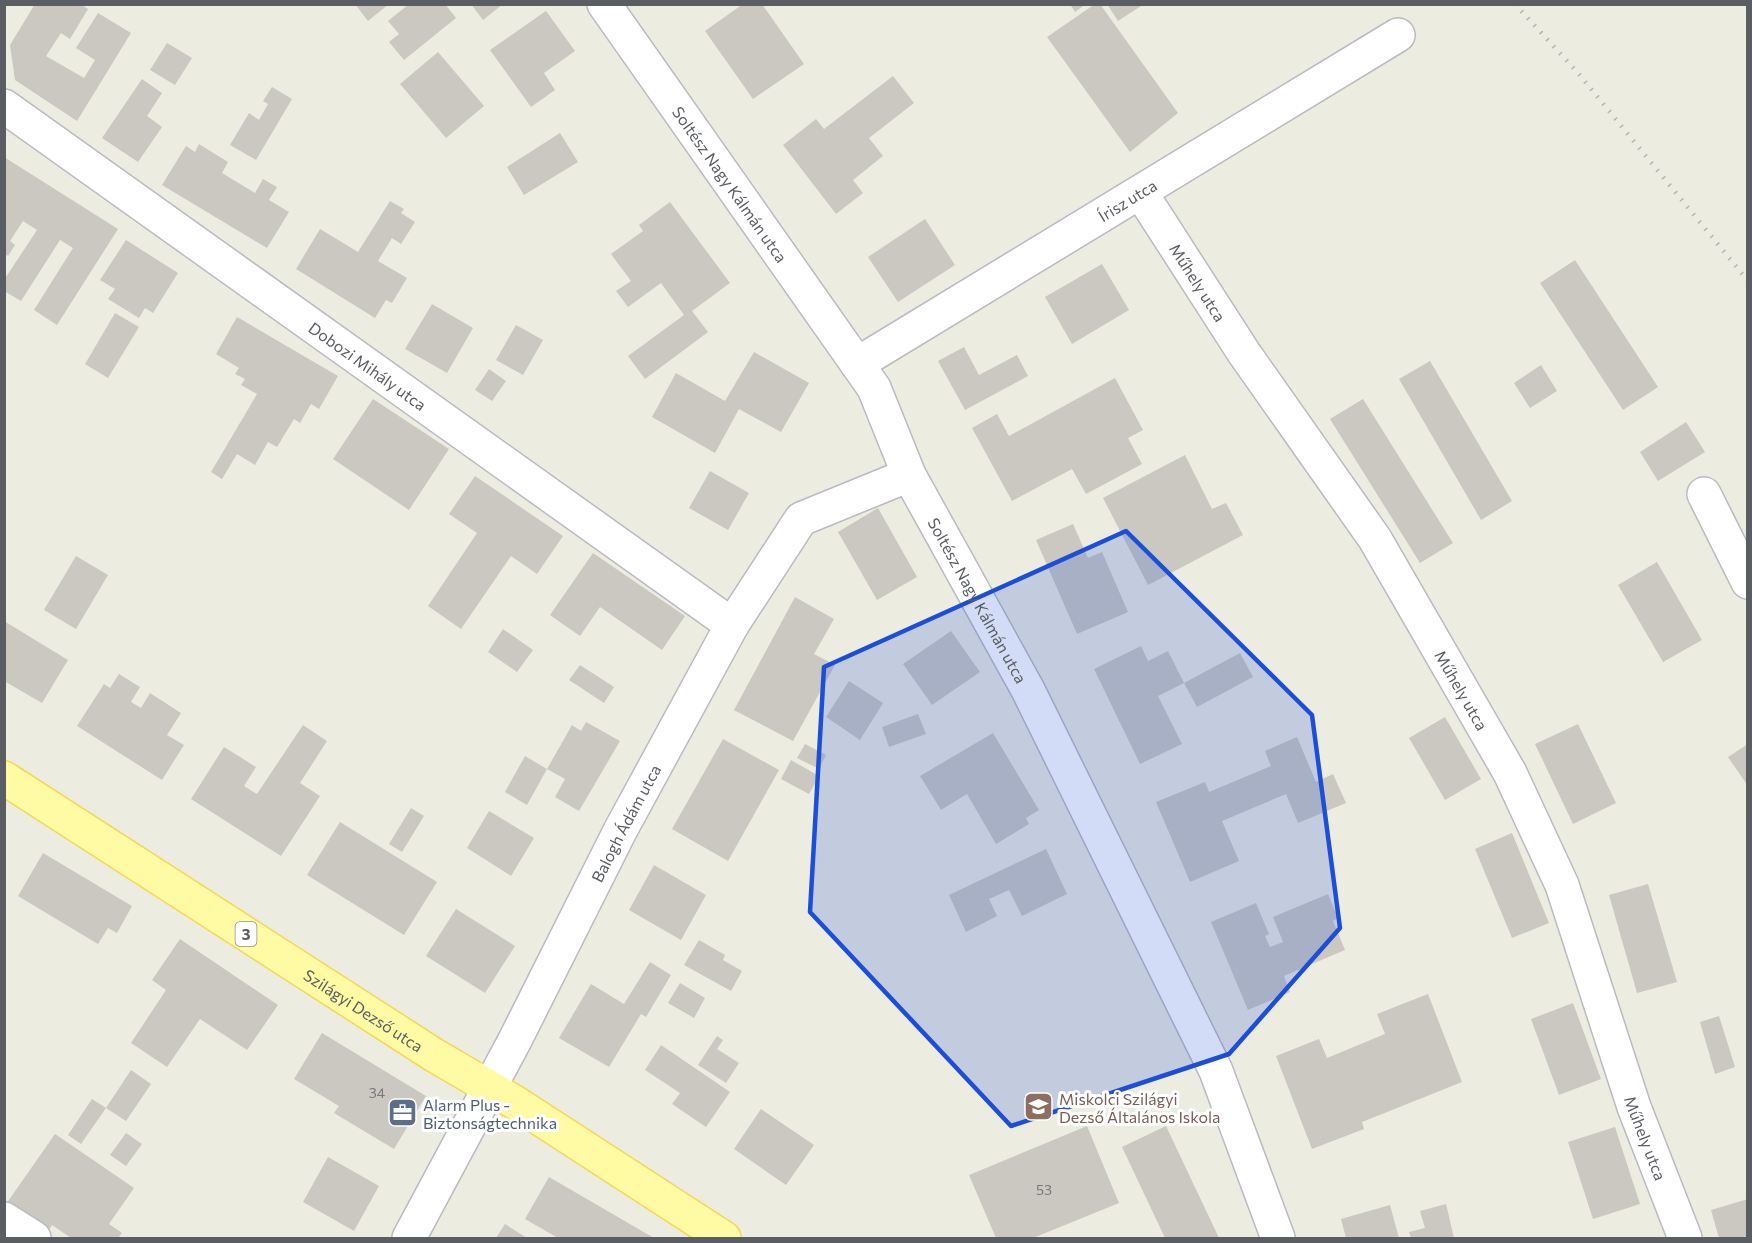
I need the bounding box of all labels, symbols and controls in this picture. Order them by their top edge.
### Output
street label: Soltész Nagy Kálmán utca [669,102,792,266]
street label: Írisz utca [1094,175,1160,225]
street label: Műhely utca [1166,240,1230,325]
street label: Dobozi Mihály utca [306,317,430,414]
street label: Soltész Nagy Kálmán utca [925,514,1032,686]
street label: Műhely utca [1432,647,1493,733]
street label: Balogh Ádám utca [587,761,664,885]
road number: 3 [236,922,256,946]
street label: Szilágyi Dezső utca [301,964,427,1055]
house number: 34 [369,1084,386,1101]
place label: Miskolci Szilágyi Dezső Általános Iskola [1059,1089,1220,1126]
school or university icon: Miskolci Szilágyi Dezső Általános Iskola [1022,1091,1054,1123]
street label: Műhely utca [1621,1093,1671,1183]
place label: Alarm Plus - Biztonságtechnika [423,1095,557,1132]
office icon: Alarm Plus - Biztonságtechnika [386,1097,418,1129]
house number: 53 [1036,1181,1052,1198]

